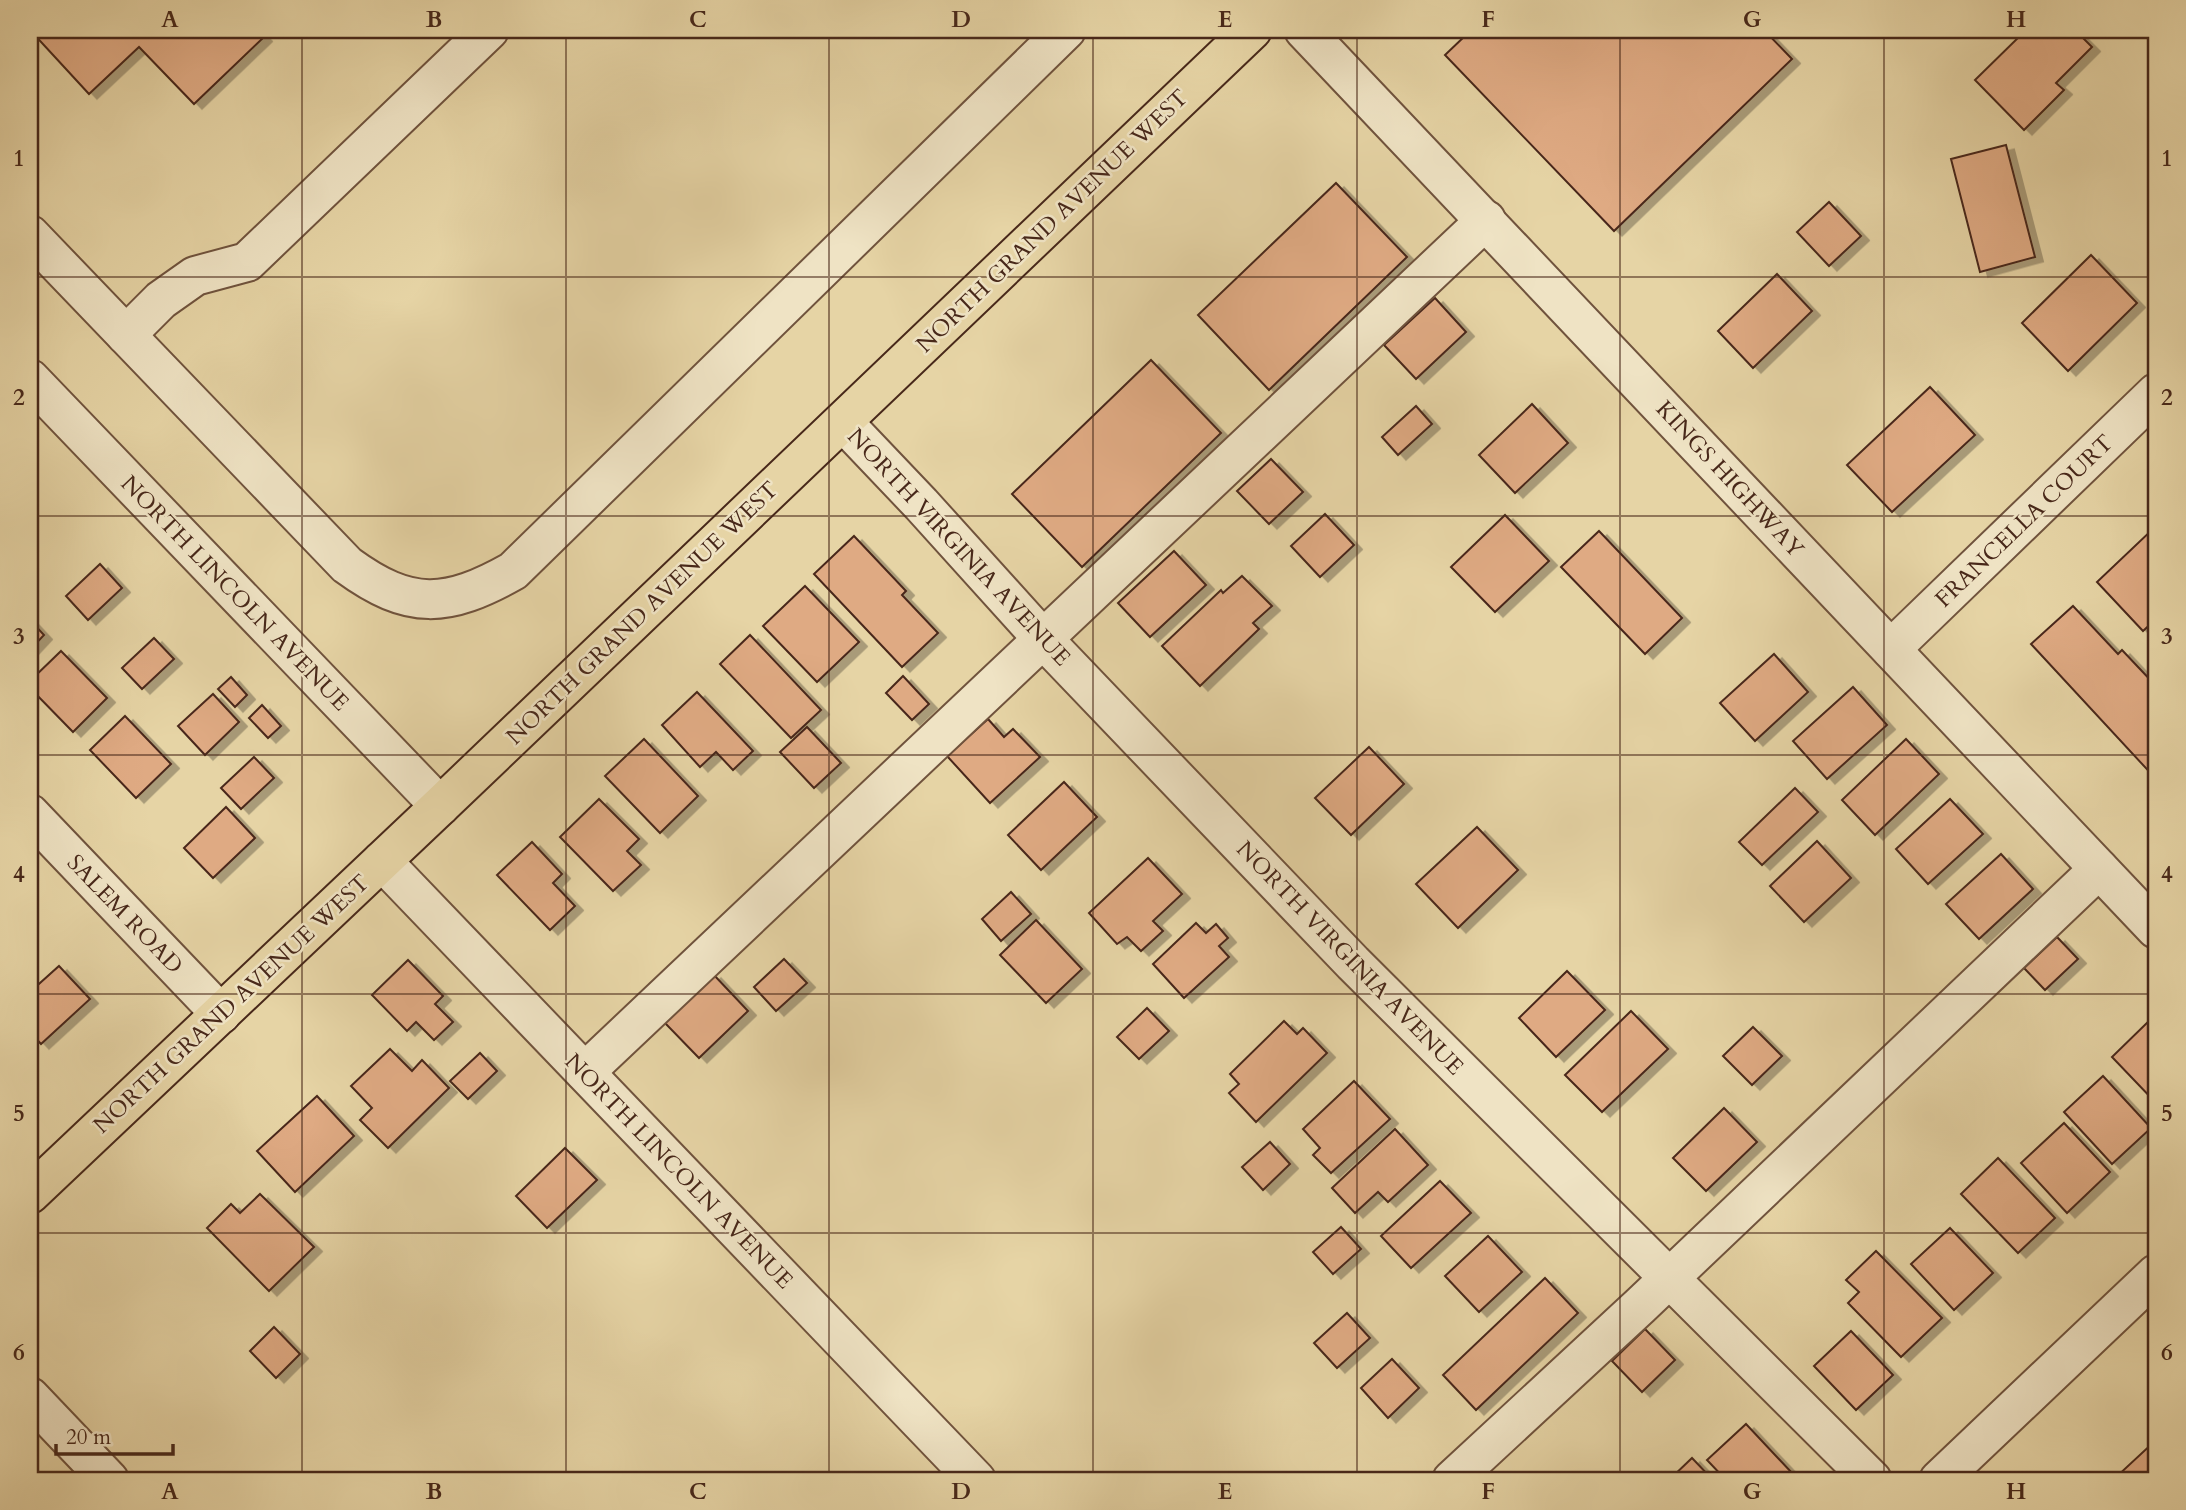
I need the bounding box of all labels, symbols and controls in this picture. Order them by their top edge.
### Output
text: A [161,4,179,35]
text: B [426,4,442,35]
text: C [689,4,707,35]
text: D [951,4,971,35]
text: E [1218,4,1232,35]
text: F [1481,4,1495,35]
text: G [1743,4,1762,35]
text: H [2006,4,2026,35]
street label: NORTH GRAND AVENUE WEST [909,82,1195,360]
text: 1 [13,143,25,174]
text: 1 [2161,143,2173,174]
text: 2 [13,382,25,413]
text: 2 [2161,382,2173,413]
street label: KINGS HIGHWAY [1649,394,1811,565]
street label: NORTH VIRGINIA AVENUE [840,421,1078,673]
street label: FRANCELLA COURT [1928,428,2120,614]
street label: NORTH LINCOLN AVENUE [114,468,356,718]
street label: NORTH GRAND AVENUE WEST [499,474,785,752]
text: 3 [13,621,25,652]
text: 3 [2161,621,2173,652]
street label: NORTH VIRGINIA AVENUE [1230,834,1470,1082]
street label: SALEM ROAD [60,848,190,980]
text: 4 [13,859,25,890]
text: 4 [2161,859,2173,890]
street label: NORTH GRAND AVENUE WEST [86,867,376,1140]
street label: NORTH LINCOLN AVENUE [558,1046,800,1296]
text: 5 [13,1098,25,1129]
text: 5 [2161,1098,2173,1129]
text: 6 [13,1337,25,1368]
text: 6 [2161,1337,2173,1368]
scale bar [56,1412,173,1456]
text: 20 m [66,1423,111,1452]
text: A [161,1476,179,1507]
text: B [426,1476,442,1507]
text: C [689,1476,707,1507]
text: D [951,1476,971,1507]
text: E [1218,1476,1232,1507]
text: F [1481,1476,1495,1507]
text: G [1743,1476,1762,1507]
text: H [2006,1476,2026,1507]

